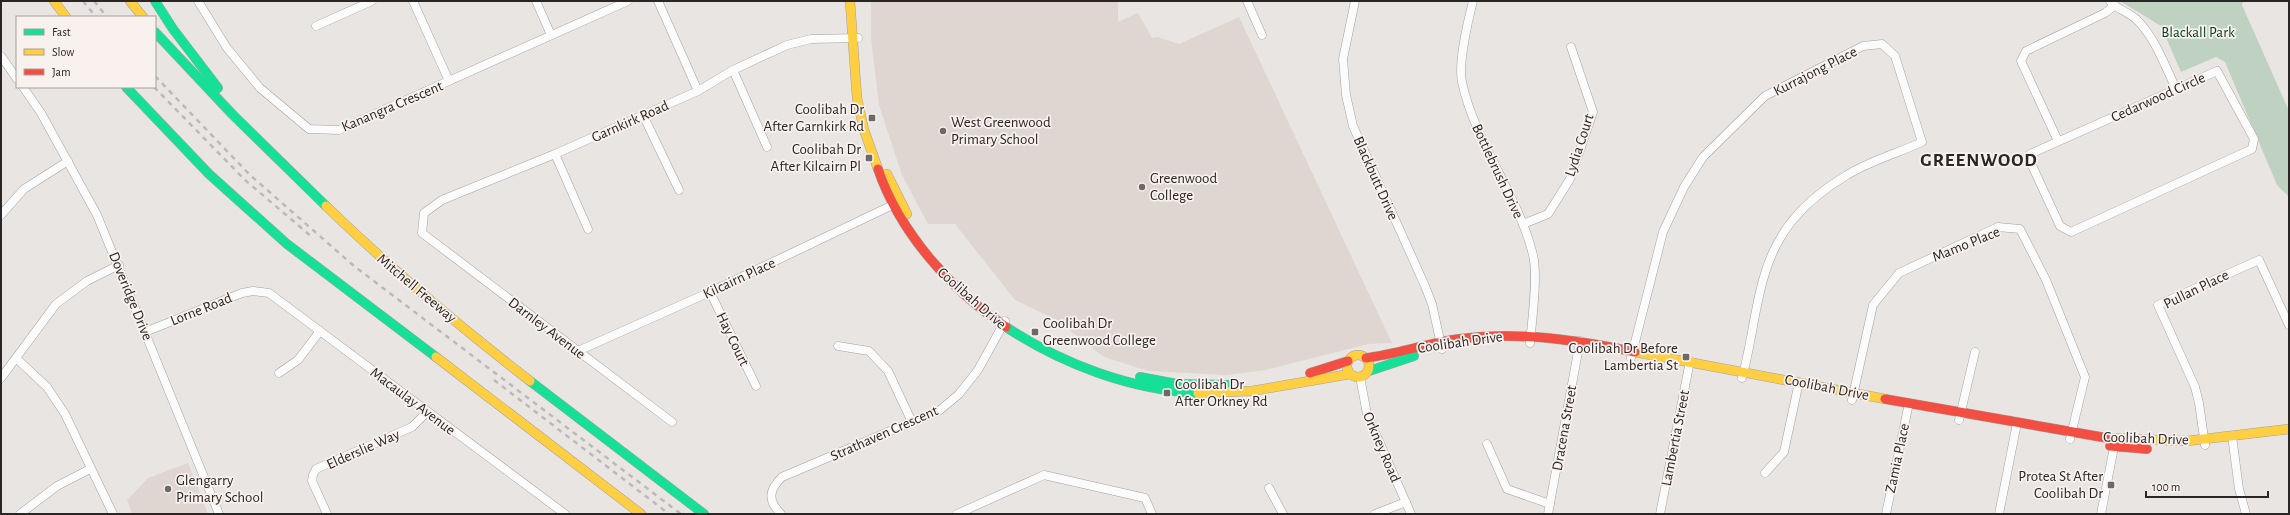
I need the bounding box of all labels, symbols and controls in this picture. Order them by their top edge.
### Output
legend [16,16,156,88]
park label: Blackall Park [2161,25,2235,40]
text: Fast [52,26,71,38]
street label: Kurrajong Place [1771,44,1860,99]
text: Slow [52,46,74,58]
text: Jam [52,66,71,78]
street label: Cedarwood Circle [2109,70,2208,125]
street label: Kanangra Crescent [339,78,445,135]
street label: Garnkirk Road [589,98,671,145]
place label: Coolibah Dr After Garnkirk Rd [763,102,864,134]
street label: Lydia Court [1562,112,1597,178]
marker: Coolibah Dr After Garnkirk Rd [867,113,877,123]
place label: West Greenwood Primary School [951,115,1051,147]
street label: Bottlebrush Drive [1469,122,1526,221]
marker: West Greenwood Primary School [938,126,948,136]
street label: Blackbutt Drive [1350,134,1401,222]
place label: Coolibah Dr After Kilcairn Pl [771,142,861,174]
district label: GREENWOOD [1920,151,2038,170]
marker: Coolibah Dr After Kilcairn Pl [864,153,874,163]
place label: Greenwood College [1150,171,1217,203]
marker: Greenwood College [1137,182,1147,192]
street label: Mamo Place [1930,224,2002,265]
street label: Doveridge Drive [106,250,155,343]
street label: Mitchell Freeway [374,251,460,326]
street label: Kilcairn Place [701,255,778,302]
street label: Coolibah Drive [934,265,1009,332]
street label: Pullan Place [2161,267,2231,312]
street label: Lorne Road [168,290,234,329]
street label: Darnley Avenue [505,295,588,362]
street label: Hay Court [713,310,752,369]
place label: Coolibah Dr Greenwood College [1043,316,1156,348]
marker: Coolibah Dr Greenwood College [1030,327,1040,337]
street label: Coolibah Drive [1417,329,1504,356]
place label: Coolibah Dr Before Lambertia St [1568,341,1678,373]
marker: Coolibah Dr Before Lambertia St [1681,352,1691,362]
street label: Macaulay Avenue [368,365,458,438]
street label: Coolibah Drive [1783,372,1870,403]
place label: Coolibah Dr After Orkney Rd [1175,377,1268,409]
street label: Dracena Street [1550,384,1579,472]
marker: Coolibah Dr After Orkney Rd [1162,388,1172,398]
street label: Lambertia Street [1659,389,1692,487]
street label: Strathaven Crescent [828,403,940,464]
street label: Orkney Road [1360,410,1403,485]
street label: Zamia Place [1883,422,1912,494]
street label: Elderslie Way [324,426,403,472]
street label: Coolibah Drive [2103,430,2189,447]
place label: Protea St After Coolibah Dr [2018,469,2103,501]
place label: Glengarry Primary School [176,473,264,505]
scale bar [2146,473,2268,499]
marker: Protea St After Coolibah Dr [2106,480,2116,490]
text: 100 m [2152,481,2180,493]
marker: Glengarry Primary School [163,484,173,494]

